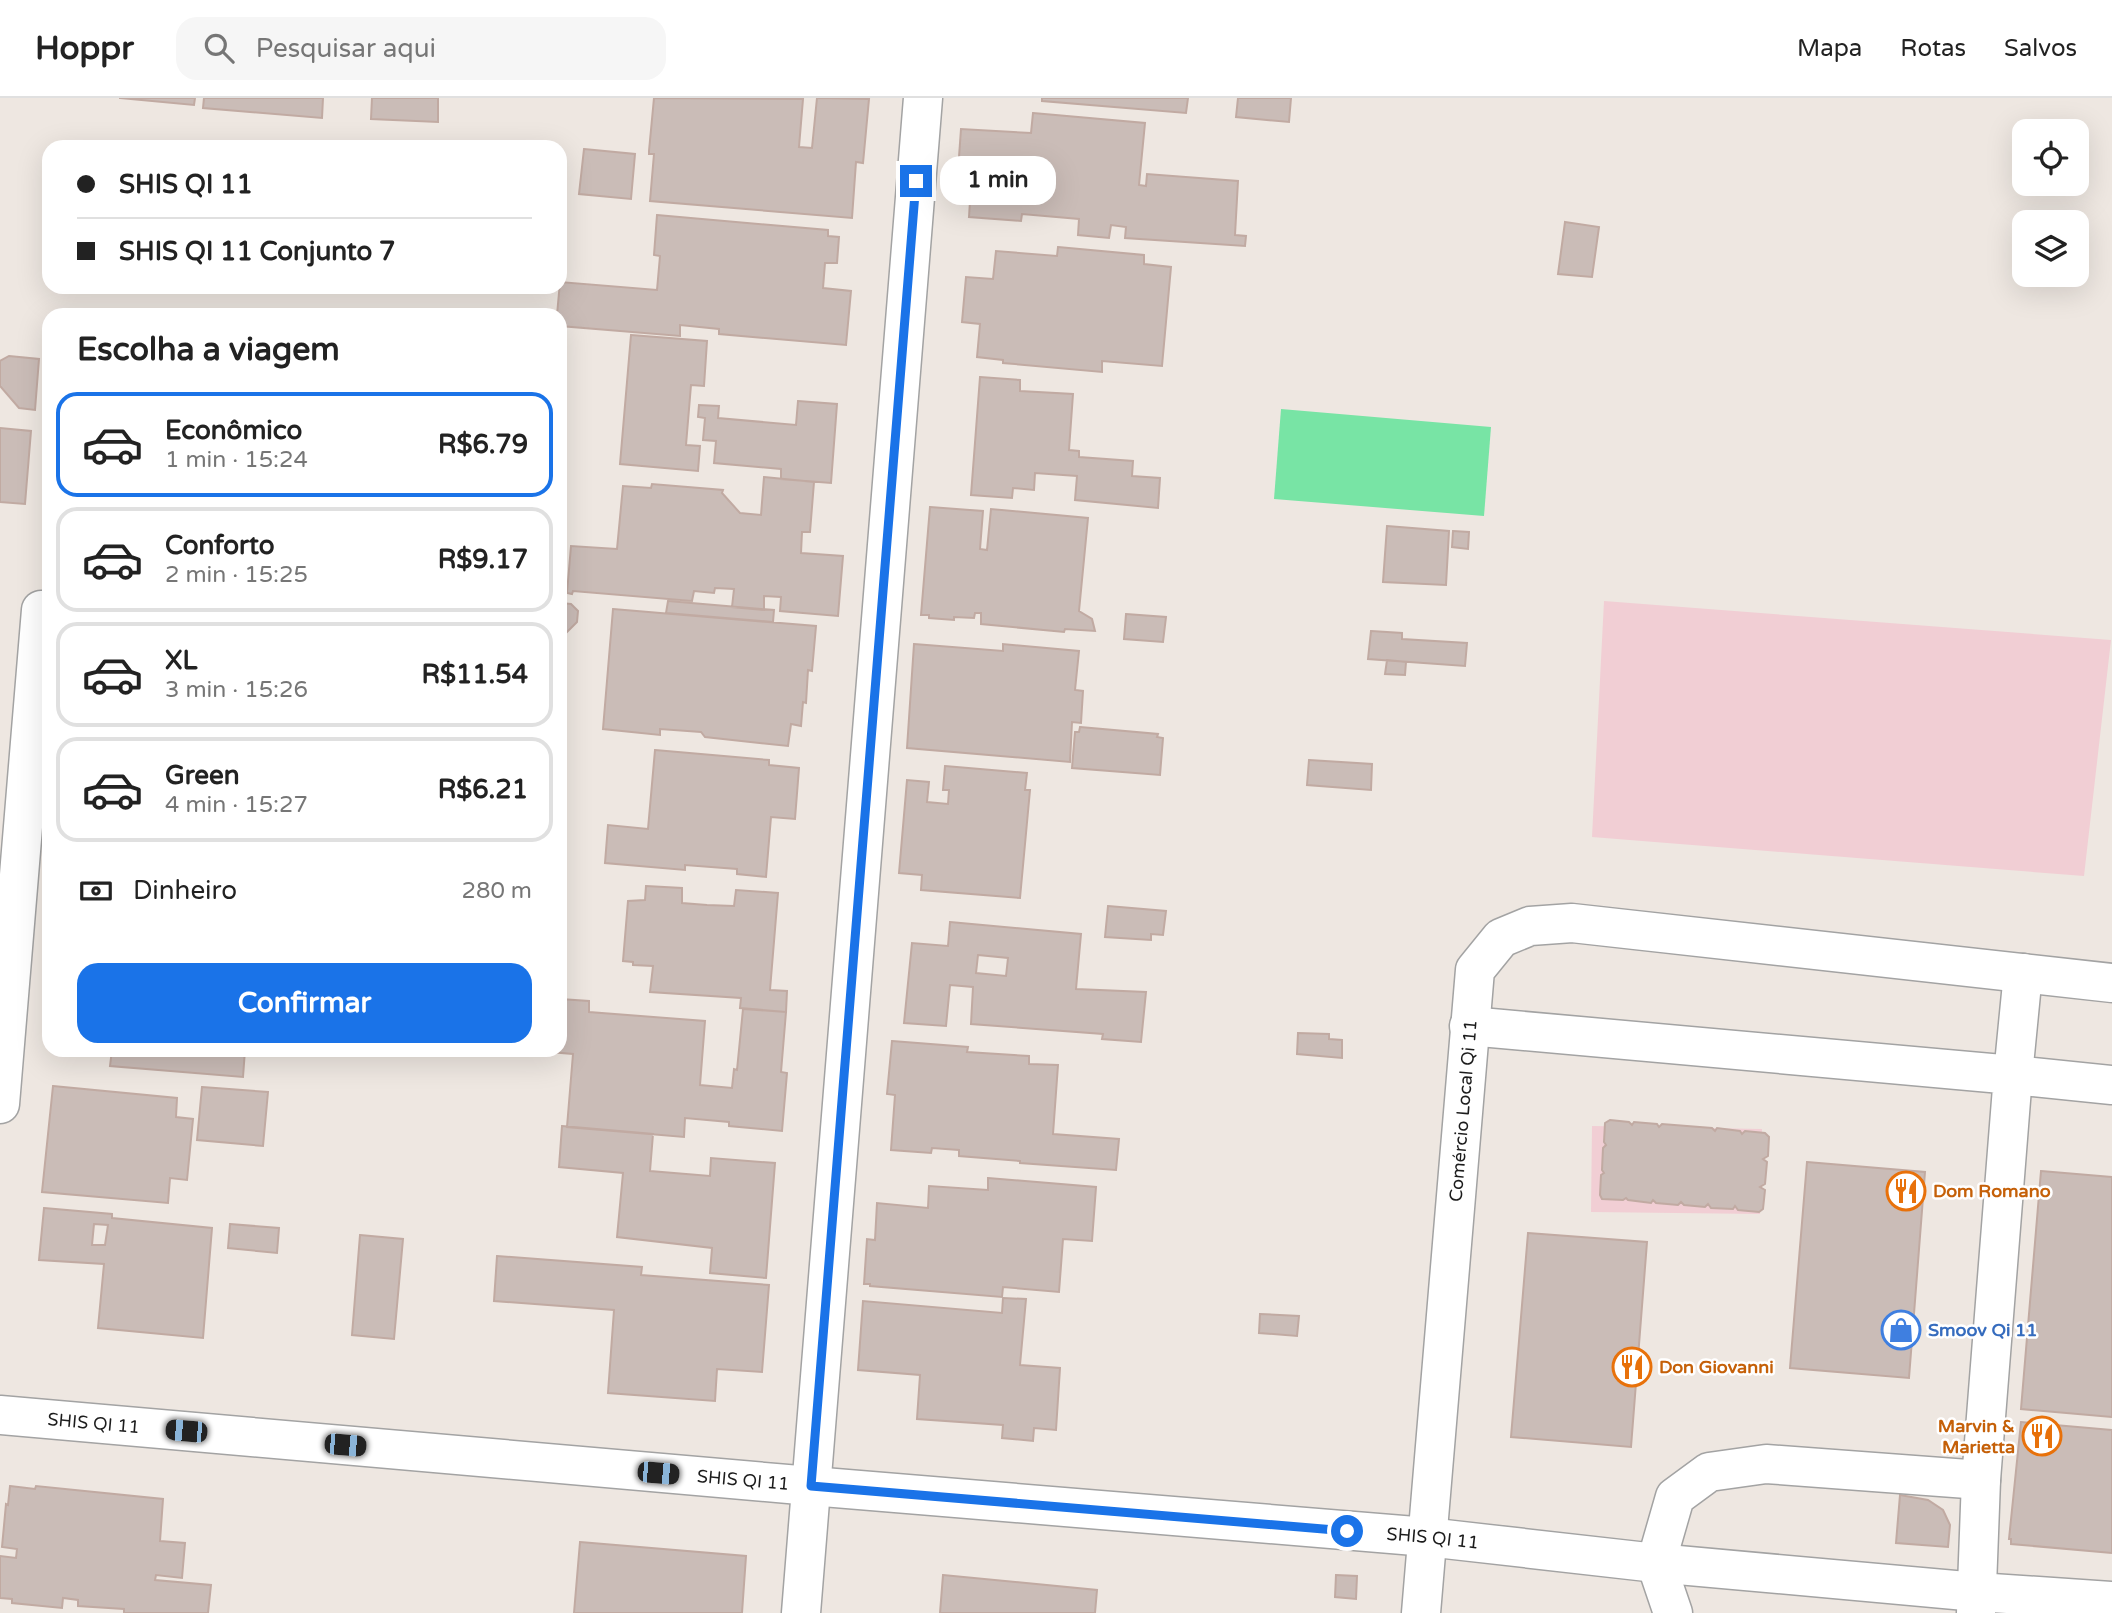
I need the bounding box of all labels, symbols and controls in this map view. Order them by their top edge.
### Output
search box [176,17,666,80]
text: Hoppr [35,29,134,68]
icon: search [200,29,238,67]
text: Pesquisar aqui [256,33,436,64]
text: Mapa [1797,34,1862,63]
text: Rotas [1900,34,1966,63]
text: Salvos [2004,34,2077,63]
map controls [2012,119,2089,287]
button: locate [2012,119,2089,196]
callout: 1 min [940,156,1056,206]
route end [900,165,932,197]
text: 1 min [967,166,1029,194]
text: SHIS QI 11 [119,169,253,200]
button: layers [2012,210,2089,287]
text: SHIS QI 11 Conjunto 7 [119,236,395,267]
text: Escolha a viagem [77,331,340,369]
icon: car [81,413,144,476]
text: Econômico [165,415,302,446]
text: R$6.79 [438,429,528,460]
text: 1 min · 15:24 [165,446,308,474]
icon: car [81,528,144,591]
text: Conforto [165,530,274,561]
text: R$9.17 [438,544,528,575]
text: 2 min · 15:25 [165,561,308,589]
icon: car [81,643,144,706]
text: XL [165,645,197,676]
text: R$11.54 [421,659,528,690]
text: 3 min · 15:26 [165,676,308,704]
icon: car [81,758,144,821]
text: Green [165,760,240,791]
text: R$6.21 [438,774,528,805]
text: 4 min · 15:27 [165,791,308,819]
icon: cash [77,872,115,910]
text: Dinheiro [133,875,237,906]
text: 280 m [462,877,532,905]
button: Confirmar [77,963,532,1043]
street label: Comércio Local Qi 11 [1445,1019,1482,1203]
restaurant icon: Dom Romano [1885,1170,1927,1212]
place label: Dom Romano [1933,1180,2051,1202]
shop icon: Smoov Qi 11 [1880,1309,1922,1351]
place label: Smoov Qi 11 [1928,1319,2038,1341]
restaurant icon: Don Giovanni [1611,1346,1653,1388]
place label: Don Giovanni [1659,1356,1774,1378]
street label: SHIS QI 11 [47,1408,141,1438]
place label: Marvin & Marietta [1938,1415,2015,1458]
restaurant icon: Marvin & Marietta [2021,1415,2063,1457]
car [165,1419,208,1443]
car [324,1433,367,1457]
car [637,1461,680,1485]
street label: SHIS QI 11 [696,1465,790,1495]
route start [1331,1515,1363,1547]
street label: SHIS QI 11 [1386,1523,1480,1554]

